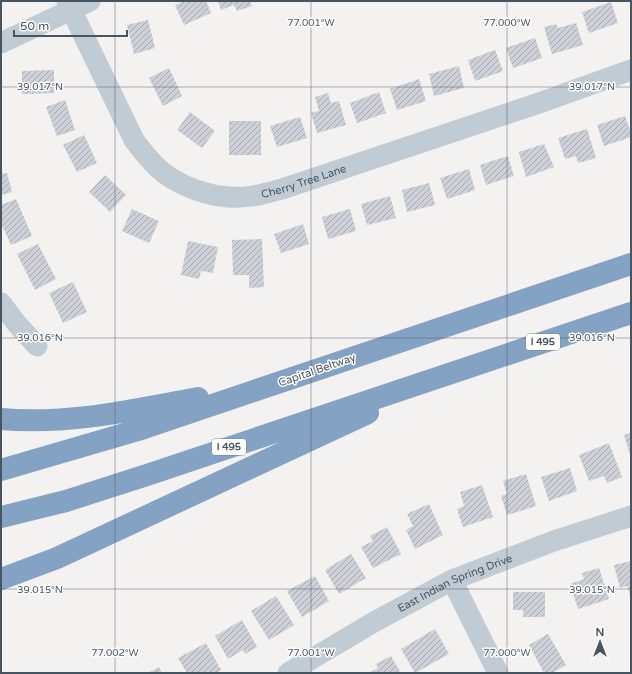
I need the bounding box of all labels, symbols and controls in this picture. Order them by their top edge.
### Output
scale bar [14,12,127,38]
text: 77.001°W [287,17,335,29]
text: 77.000°W [483,17,531,29]
text: 50 m [20,19,49,33]
text: 39.017°N [17,81,63,93]
text: 39.017°N [569,81,615,93]
street label: Cherry Tree Lane [259,162,348,201]
text: 39.016°N [17,332,63,344]
text: 39.016°N [569,332,615,344]
road number: I 495 [526,334,560,350]
street label: Capital Beltway [277,351,357,389]
road number: I 495 [212,439,246,455]
street label: East Indian Spring Drive [395,551,514,615]
text: 39.015°N [17,584,63,596]
text: 39.015°N [569,584,615,596]
north arrow [580,622,620,662]
text: N [596,626,604,639]
text: 77.002°W [91,647,139,659]
text: 77.001°W [287,647,335,659]
text: 77.000°W [483,647,531,659]

